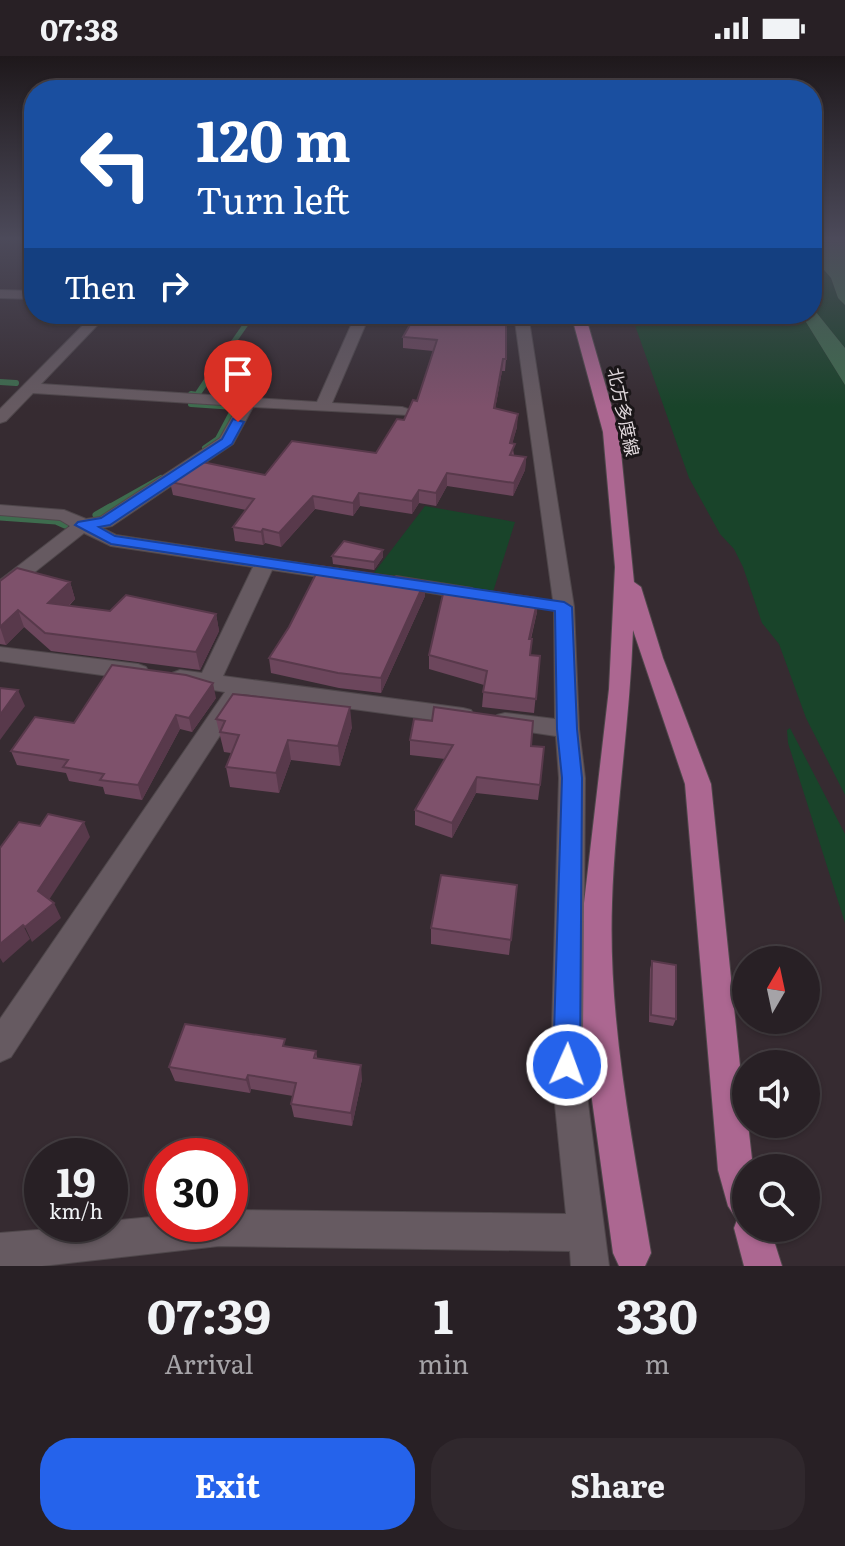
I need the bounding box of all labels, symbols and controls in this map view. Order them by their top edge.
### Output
text: 07:38 [40,6,118,50]
text: 120 m [196,96,351,179]
icon: left [64,112,168,216]
text: Turn left [196,172,350,225]
text: Then [64,264,136,308]
icon: right [152,264,196,308]
pin [204,340,272,422]
icon: arrive [216,352,260,396]
street label: 北方多度線 [602,365,647,459]
north arrow [732,946,820,1034]
map controls [732,946,820,1242]
position arrow [525,1023,609,1107]
button: sound [732,1050,820,1138]
speed limit sign: 30 [144,1138,248,1242]
text: 19 [56,1150,96,1209]
button: search [732,1154,820,1242]
text: km/h [49,1195,103,1225]
text: 07:39 [147,1278,271,1349]
text: 1 [434,1278,453,1349]
text: 330 [616,1278,698,1349]
text: Arrival [165,1343,253,1382]
text: min [418,1343,469,1382]
text: m [644,1343,670,1382]
button: Exit [40,1438,415,1530]
button: Share [431,1438,805,1530]

